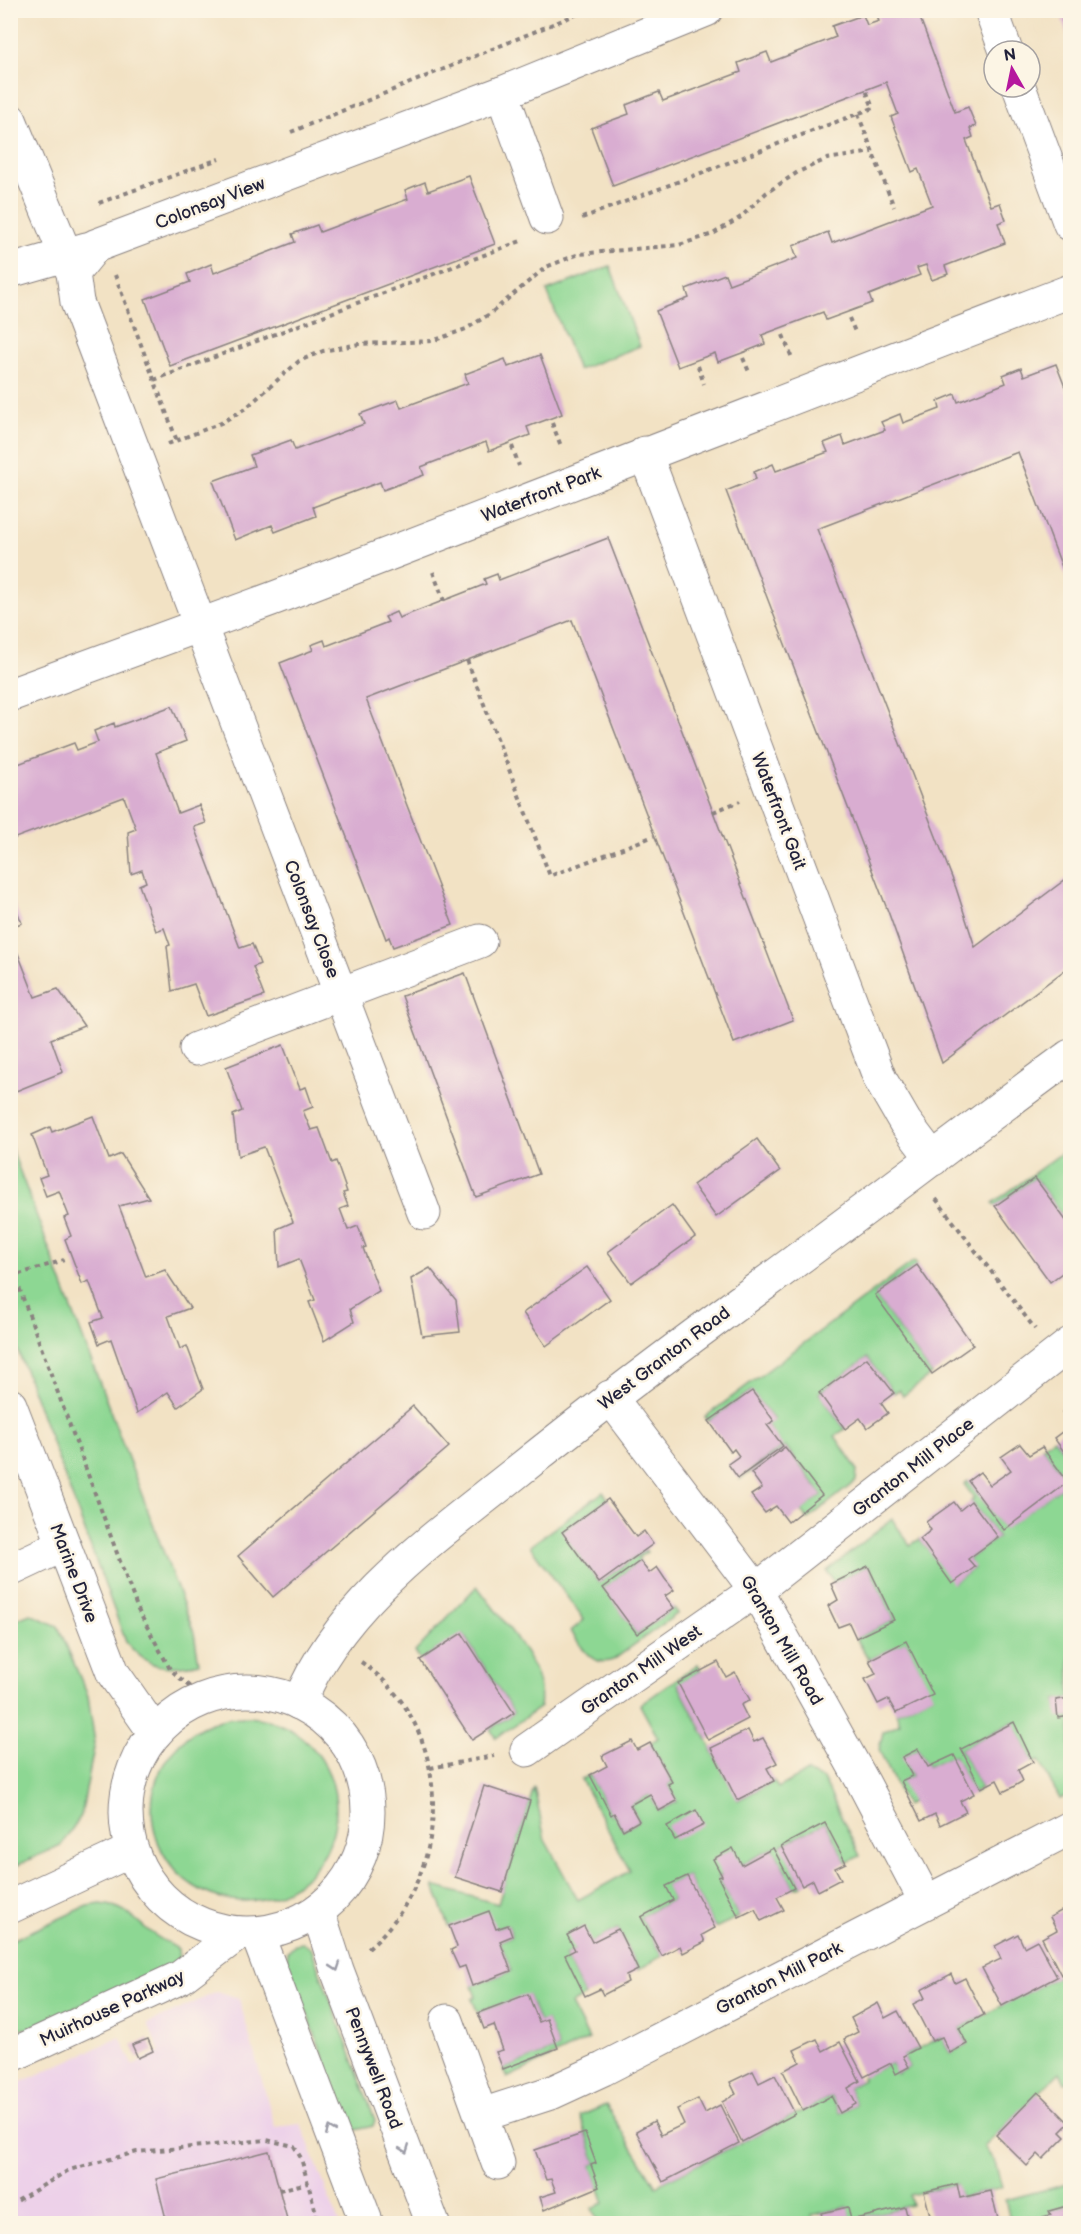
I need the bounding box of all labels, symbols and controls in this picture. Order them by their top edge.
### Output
north arrow [982,39,1042,99]
text: N [1002,45,1017,66]
street label: Colonsay View [152,173,268,234]
street label: Waterfront Park [478,462,604,527]
street label: Waterfront Gait [747,750,811,873]
street label: Colonsay Close [279,857,344,981]
street label: West Granton Road [594,1302,734,1415]
street label: Granton Mill Place [848,1413,979,1521]
street label: Marine Drive [45,1521,102,1626]
street label: Granton Mill Road [736,1572,827,1709]
street label: Granton Mill West [577,1621,706,1720]
street label: Granton Mill Park [713,1937,846,2019]
one-way arrow [329,1961,341,1972]
street label: Muirhouse Parkway [37,1965,189,2051]
street label: Pennywell Road [341,2004,406,2132]
one-way arrow [325,2125,337,2136]
one-way arrow [398,2143,410,2154]

